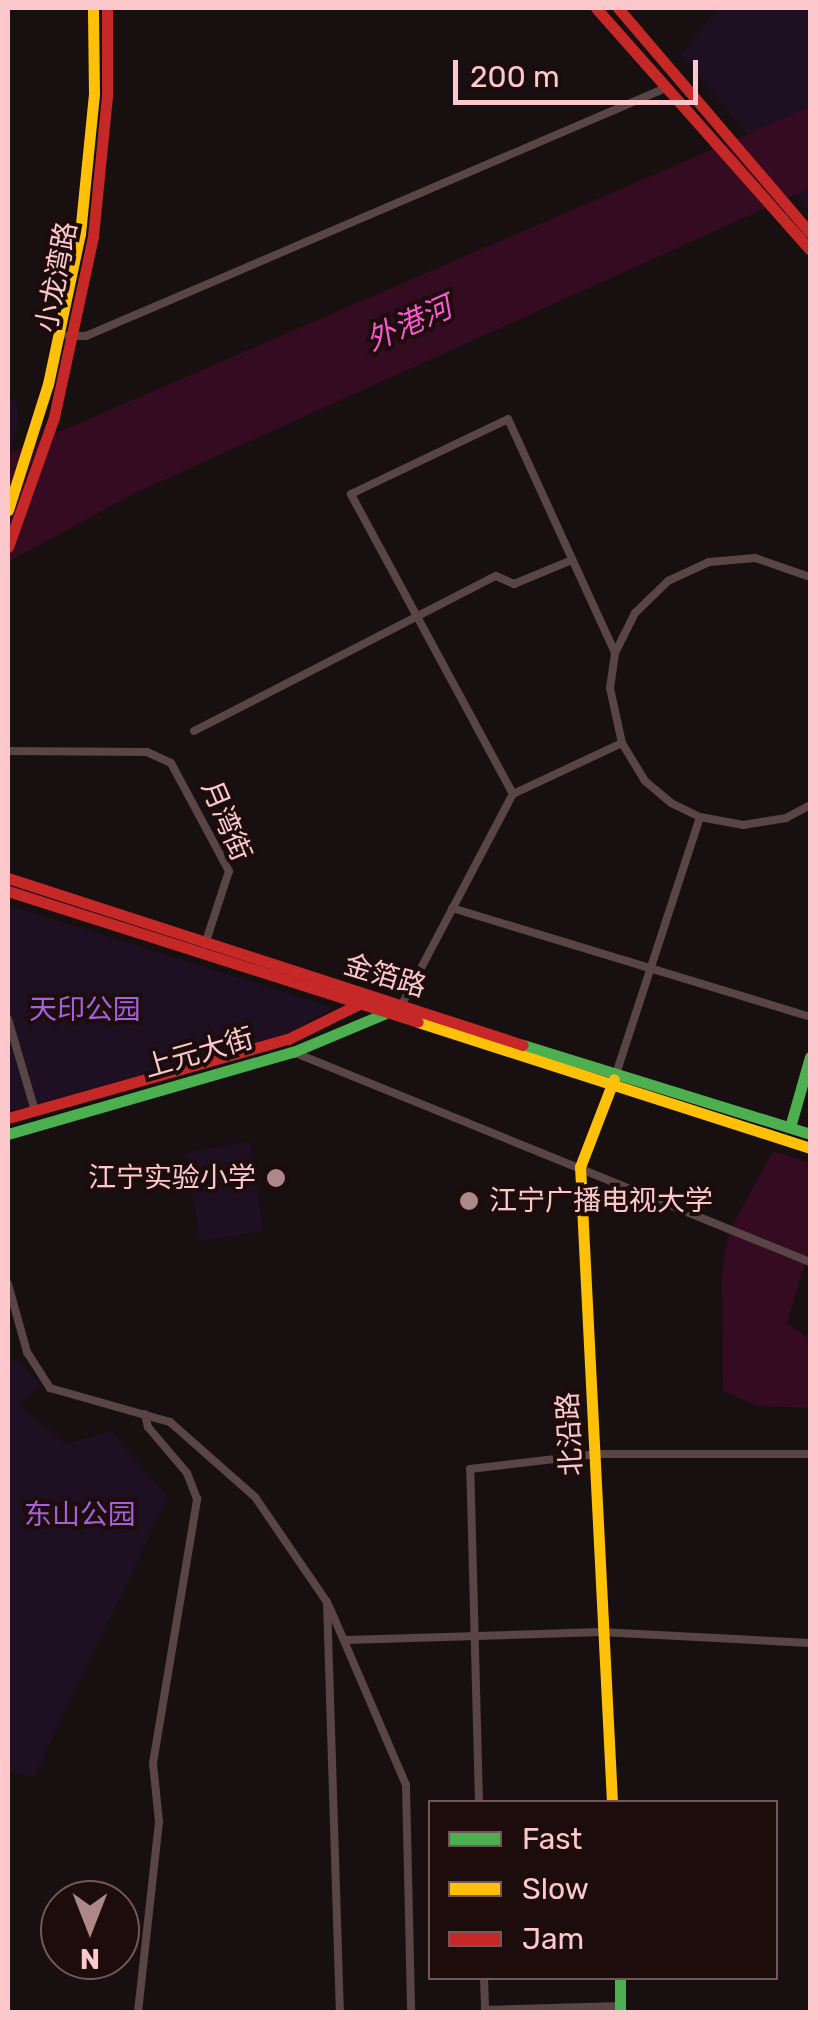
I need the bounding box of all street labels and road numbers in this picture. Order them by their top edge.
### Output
street label: 小龙湾路 [30,219,84,335]
street label: 月湾街 [194,776,258,866]
street label: 金箔路 [340,948,430,1004]
street label: 上元大街 [141,1021,257,1085]
street label: 北沿路 [551,1391,589,1477]

